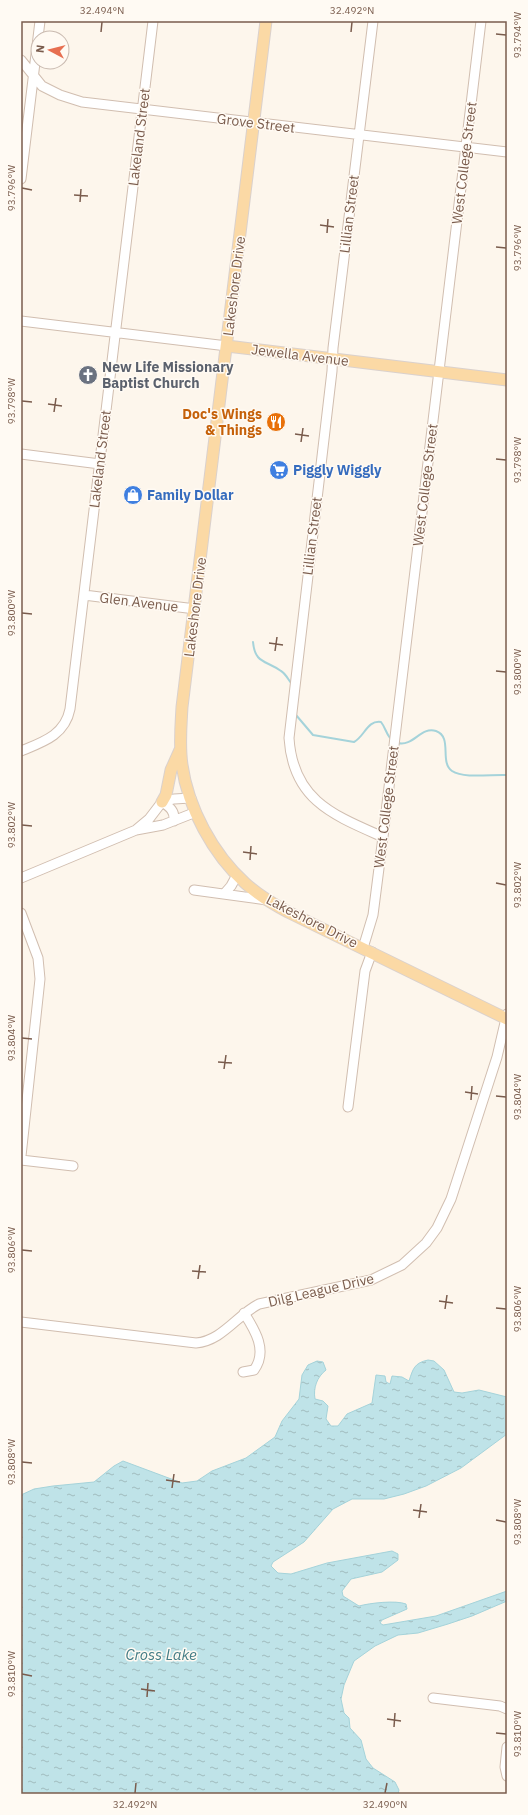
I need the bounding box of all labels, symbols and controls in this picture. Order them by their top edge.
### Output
text: 32.494°N [80,4,124,17]
text: 32.492°N [330,4,374,17]
text: 93.794°W [511,12,524,58]
north arrow [30,30,70,70]
text: N [33,44,48,54]
street label: Lakeland Street [124,87,154,187]
street label: West College Street [448,101,480,225]
street label: Grove Street [216,109,296,137]
text: 93.796°W [5,165,18,211]
street label: Lillian Street [335,174,363,254]
text: 93.796°W [511,225,524,271]
street label: Lakeshore Drive [219,235,249,337]
street label: Jewella Avenue [250,340,350,370]
place label: New Life Missionary Baptist Church [102,358,234,392]
church icon: New Life Missionary Baptist Church [77,364,99,386]
text: 93.798°W [5,378,18,424]
place label: Doc's Wings & Things [182,405,262,439]
street label: Lakeland Street [85,409,115,509]
restaurant icon: Doc's Wings & Things [265,411,287,433]
street label: West College Street [409,423,441,547]
text: 93.798°W [511,437,524,483]
supermarket icon: Piggly Wiggly [268,459,290,481]
place label: Piggly Wiggly [293,461,382,479]
shop icon: Family Dollar [122,484,144,506]
place label: Family Dollar [147,486,234,504]
street label: Lillian Street [298,496,326,576]
street label: Lakeshore Drive [180,556,210,658]
street label: Glen Avenue [99,588,180,616]
text: 93.800°W [5,590,18,636]
text: 93.800°W [511,649,524,695]
street label: West College Street [370,745,402,869]
text: 93.802°W [5,802,18,848]
text: 93.802°W [511,862,524,908]
street label: Lakeshore Drive [263,890,361,952]
text: 93.804°W [5,1015,18,1061]
text: 93.804°W [511,1074,524,1120]
text: 93.806°W [5,1227,18,1273]
street label: Dilg League Drive [266,1269,376,1311]
text: 93.806°W [511,1286,524,1332]
text: 93.808°W [5,1439,18,1485]
text: 93.808°W [511,1499,524,1545]
water label: Cross Lake [125,1645,197,1664]
text: 93.810°W [5,1651,18,1697]
text: 93.810°W [511,1711,524,1757]
text: 32.492°N [113,1798,157,1811]
text: 32.490°N [363,1798,407,1811]

